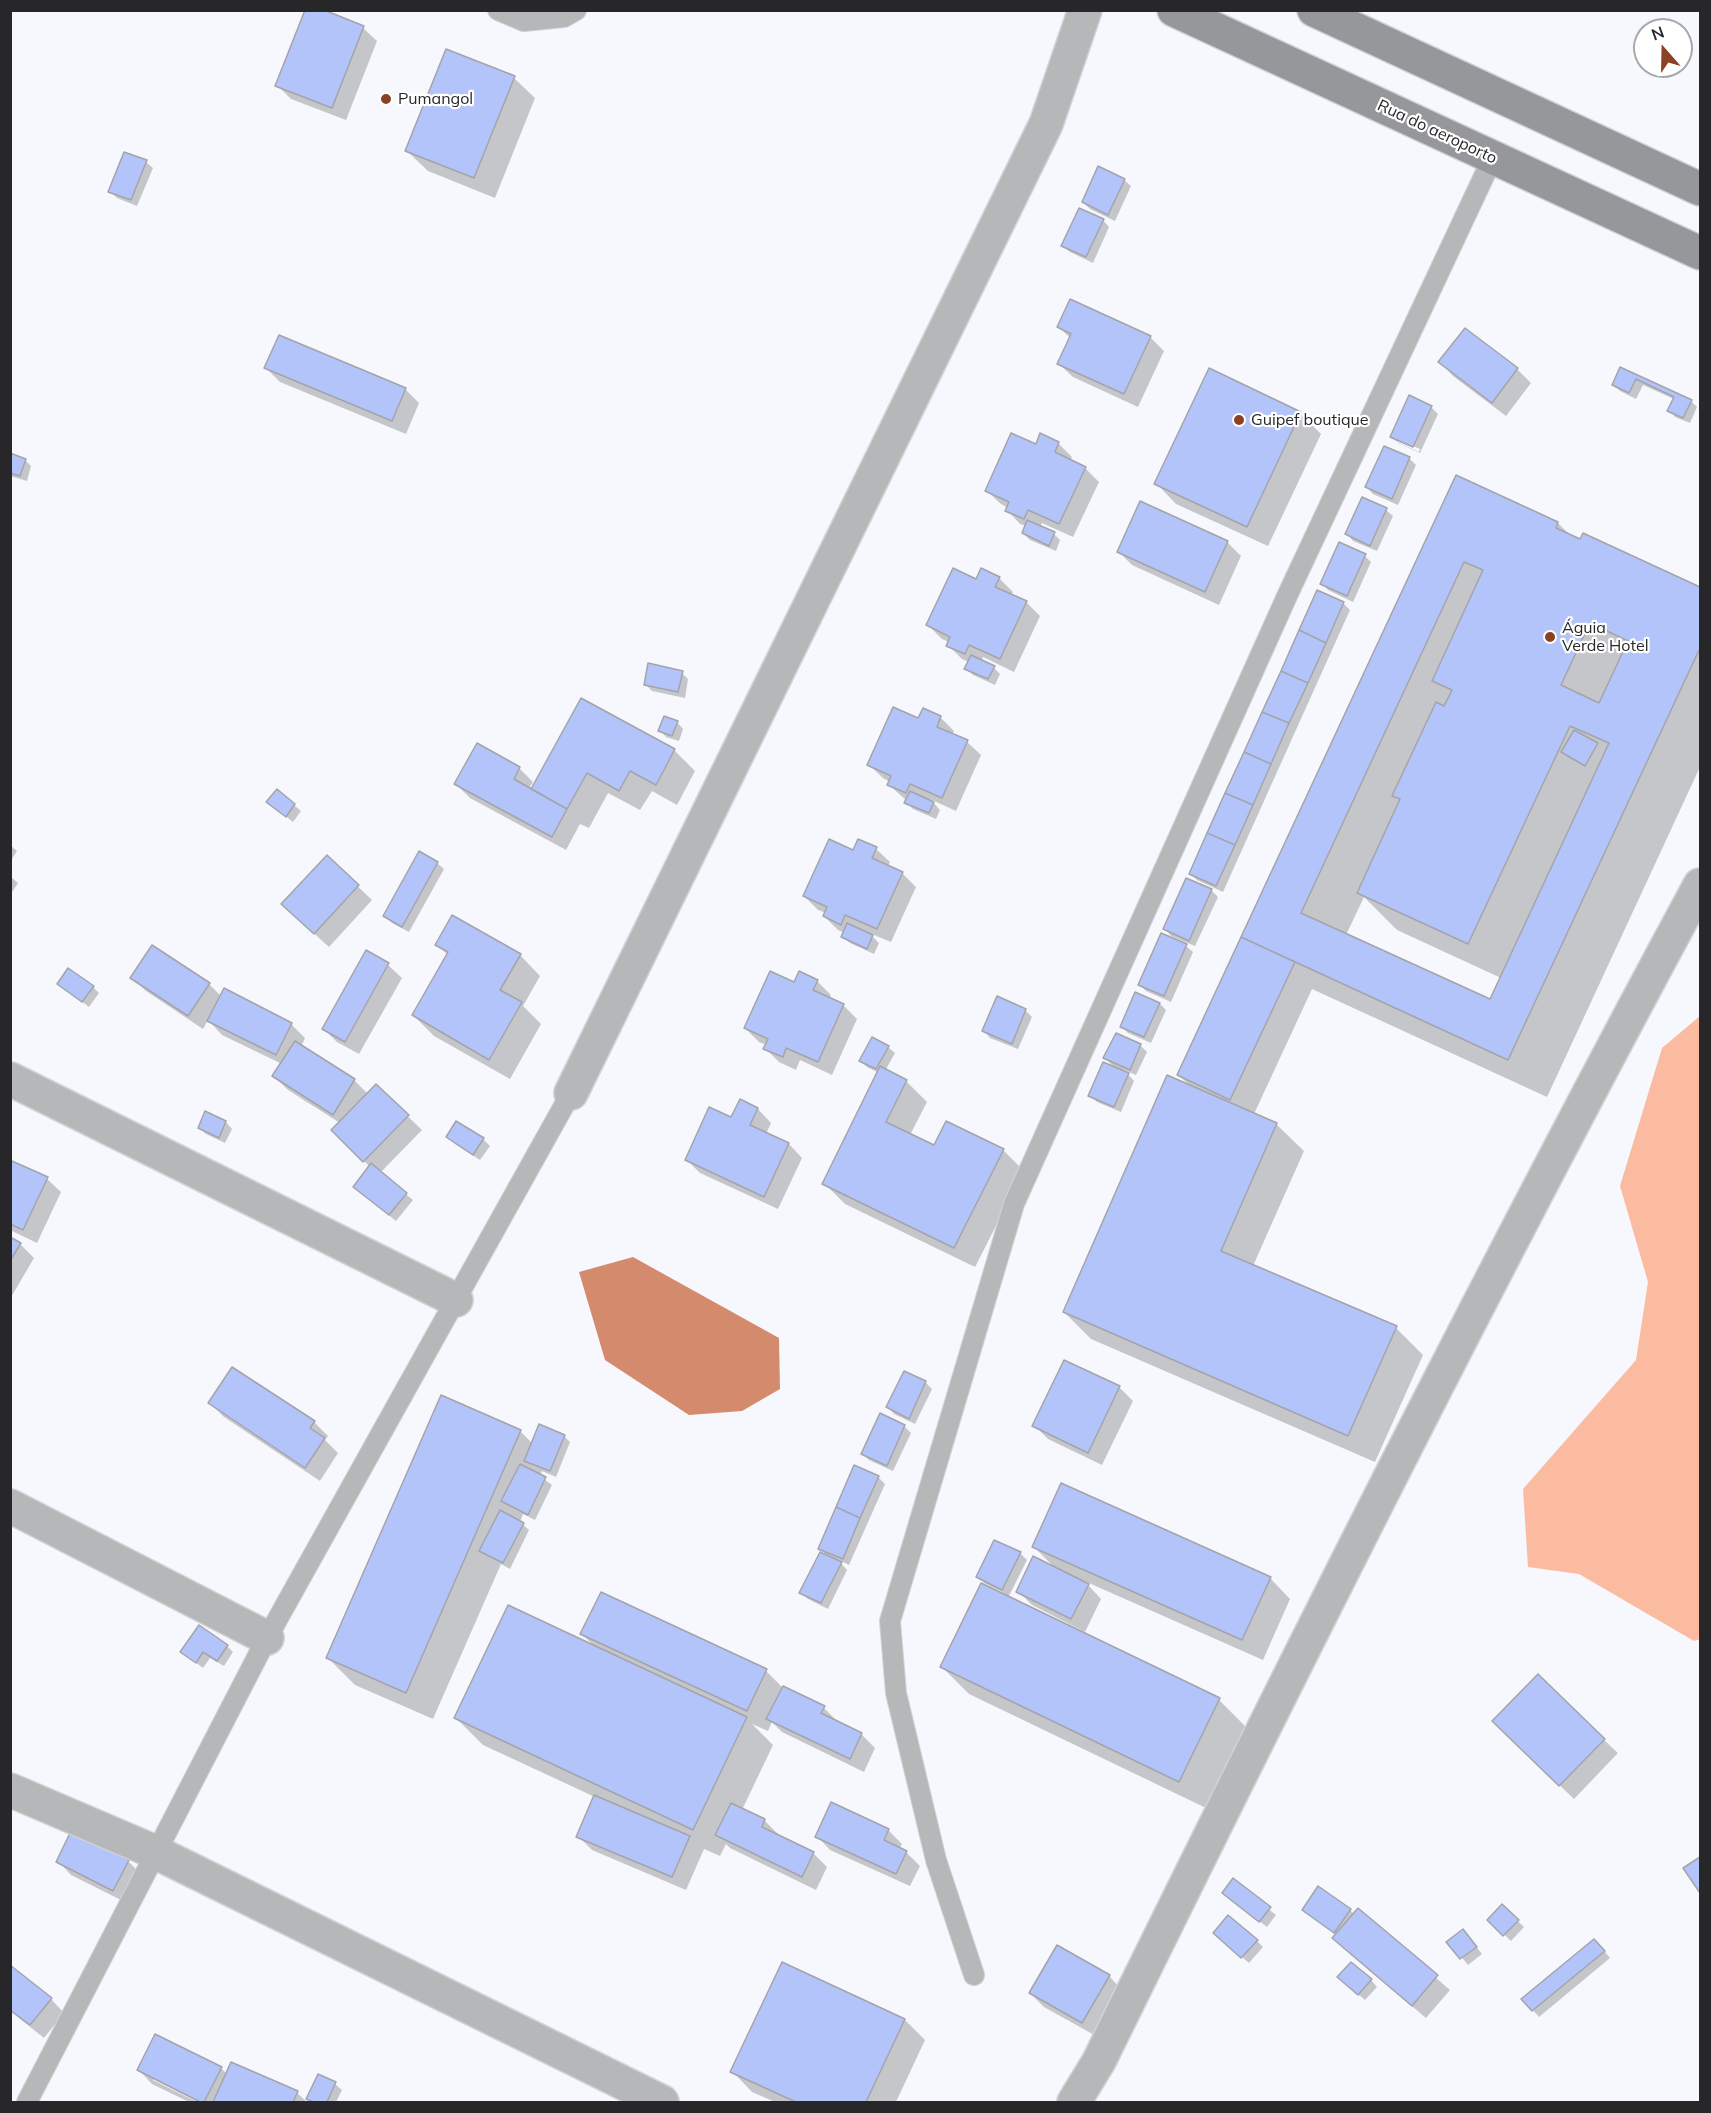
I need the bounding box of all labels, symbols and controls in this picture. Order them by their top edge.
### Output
north arrow [1633,18,1693,78]
text: N [1648,21,1667,44]
place label: Pumangol [398,89,473,109]
marker: Pumangol [379,92,393,106]
street label: Rua do aeroporto [1374,96,1500,168]
place label: Guipef boutique [1251,410,1369,430]
marker: Guipef boutique [1232,413,1246,427]
place label: Águia Verde Hotel [1562,618,1648,656]
marker: Águia Verde Hotel [1543,630,1557,644]

